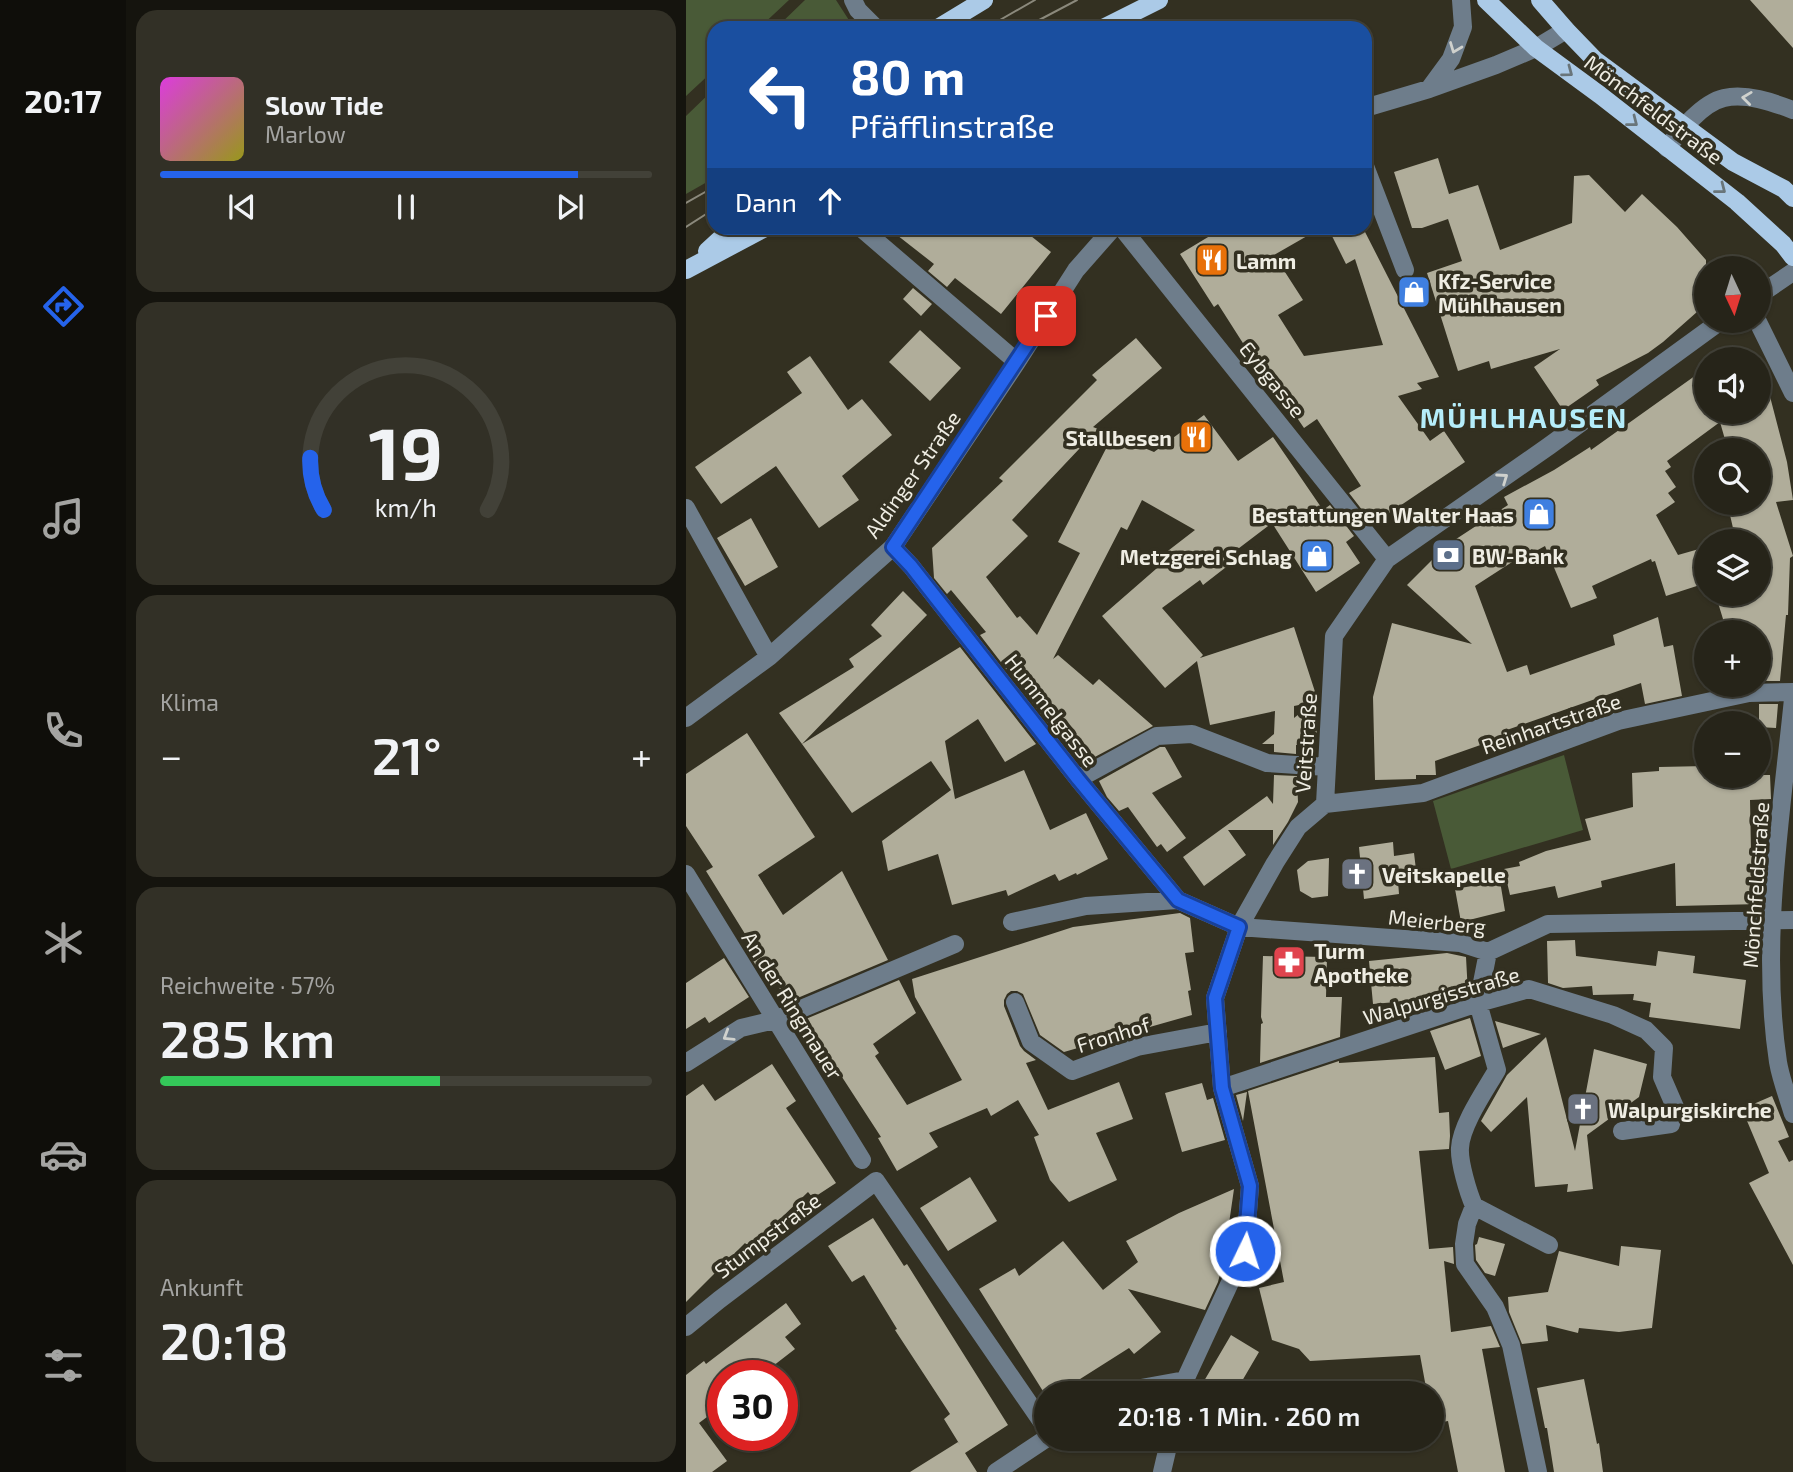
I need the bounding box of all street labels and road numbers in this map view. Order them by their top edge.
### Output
street label: Mönchfeldstraße [1580,49,1728,169]
street label: Eybgasse [1235,336,1311,422]
street label: Aldinger Straße [859,406,965,542]
street label: Hummelgasse [1000,649,1104,771]
street label: Reinhartstraße [1478,687,1624,759]
street label: Veitstraße [1289,692,1321,794]
street label: Mönchfeldstraße [1737,801,1773,969]
street label: Meierberg [1387,903,1487,939]
street label: An der Ringmauer [737,926,849,1084]
street label: Walpurgisstraße [1360,961,1522,1029]
street label: Fronhof [1073,1011,1154,1057]
street label: Stumpstraße [709,1187,825,1283]

